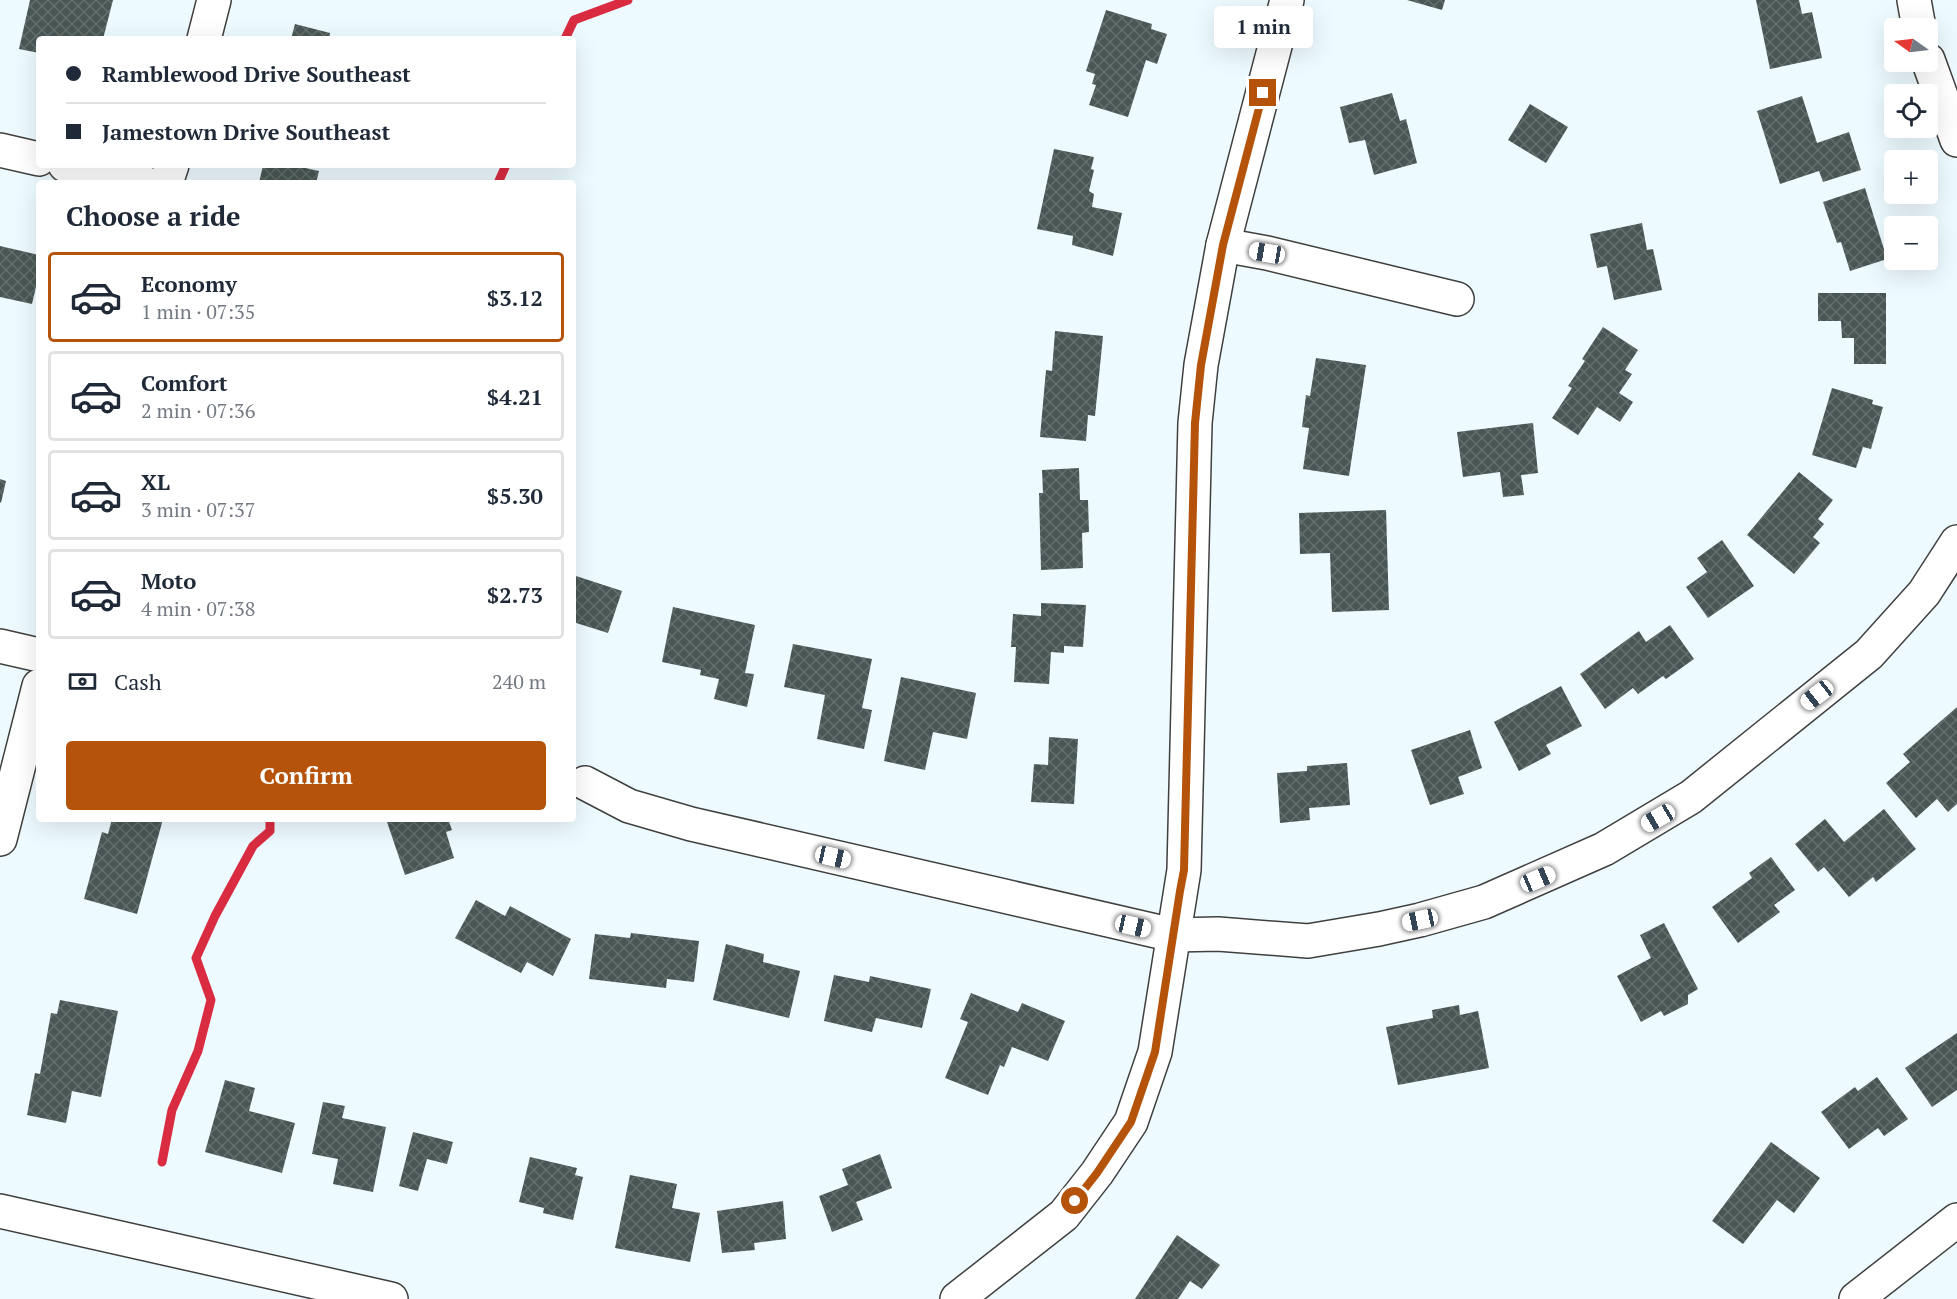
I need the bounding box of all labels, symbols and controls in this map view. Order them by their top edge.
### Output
callout: 1 min [1214,6,1312,48]
text: 1 min [1236,13,1291,40]
north arrow [1884,18,1938,72]
map controls [1884,18,1938,270]
text: Ramblewood Drive Southeast [102,59,411,88]
route end [1249,79,1276,106]
button: locate [1884,84,1938,138]
text: Jamestown Drive Southeast [102,117,390,146]
button: + [1884,150,1938,204]
text: Choose a ride [66,198,241,234]
button: − [1884,216,1938,270]
car [1248,241,1286,265]
text: Economy [141,269,237,298]
icon: car [69,270,123,324]
text: $3.12 [487,283,543,312]
text: 1 min · 07:35 [141,298,255,325]
text: Comfort [141,368,227,397]
icon: car [69,369,123,423]
text: $4.21 [487,382,543,411]
text: 2 min · 07:36 [141,397,255,424]
text: XL [141,467,170,496]
icon: car [69,468,123,522]
text: $5.30 [487,481,543,510]
text: 3 min · 07:37 [141,496,255,523]
text: Moto [141,566,196,595]
icon: car [69,567,123,621]
text: $2.73 [487,580,543,609]
text: 4 min · 07:38 [141,595,255,622]
icon: cash [66,665,99,698]
text: Cash [114,667,162,696]
text: 240 m [492,668,546,695]
car [1797,677,1837,713]
button: Confirm [66,741,546,810]
car [1638,801,1678,835]
car [813,844,853,870]
car [1518,864,1558,894]
car [1401,907,1439,933]
car [1113,913,1153,939]
route start [1061,1187,1088,1214]

